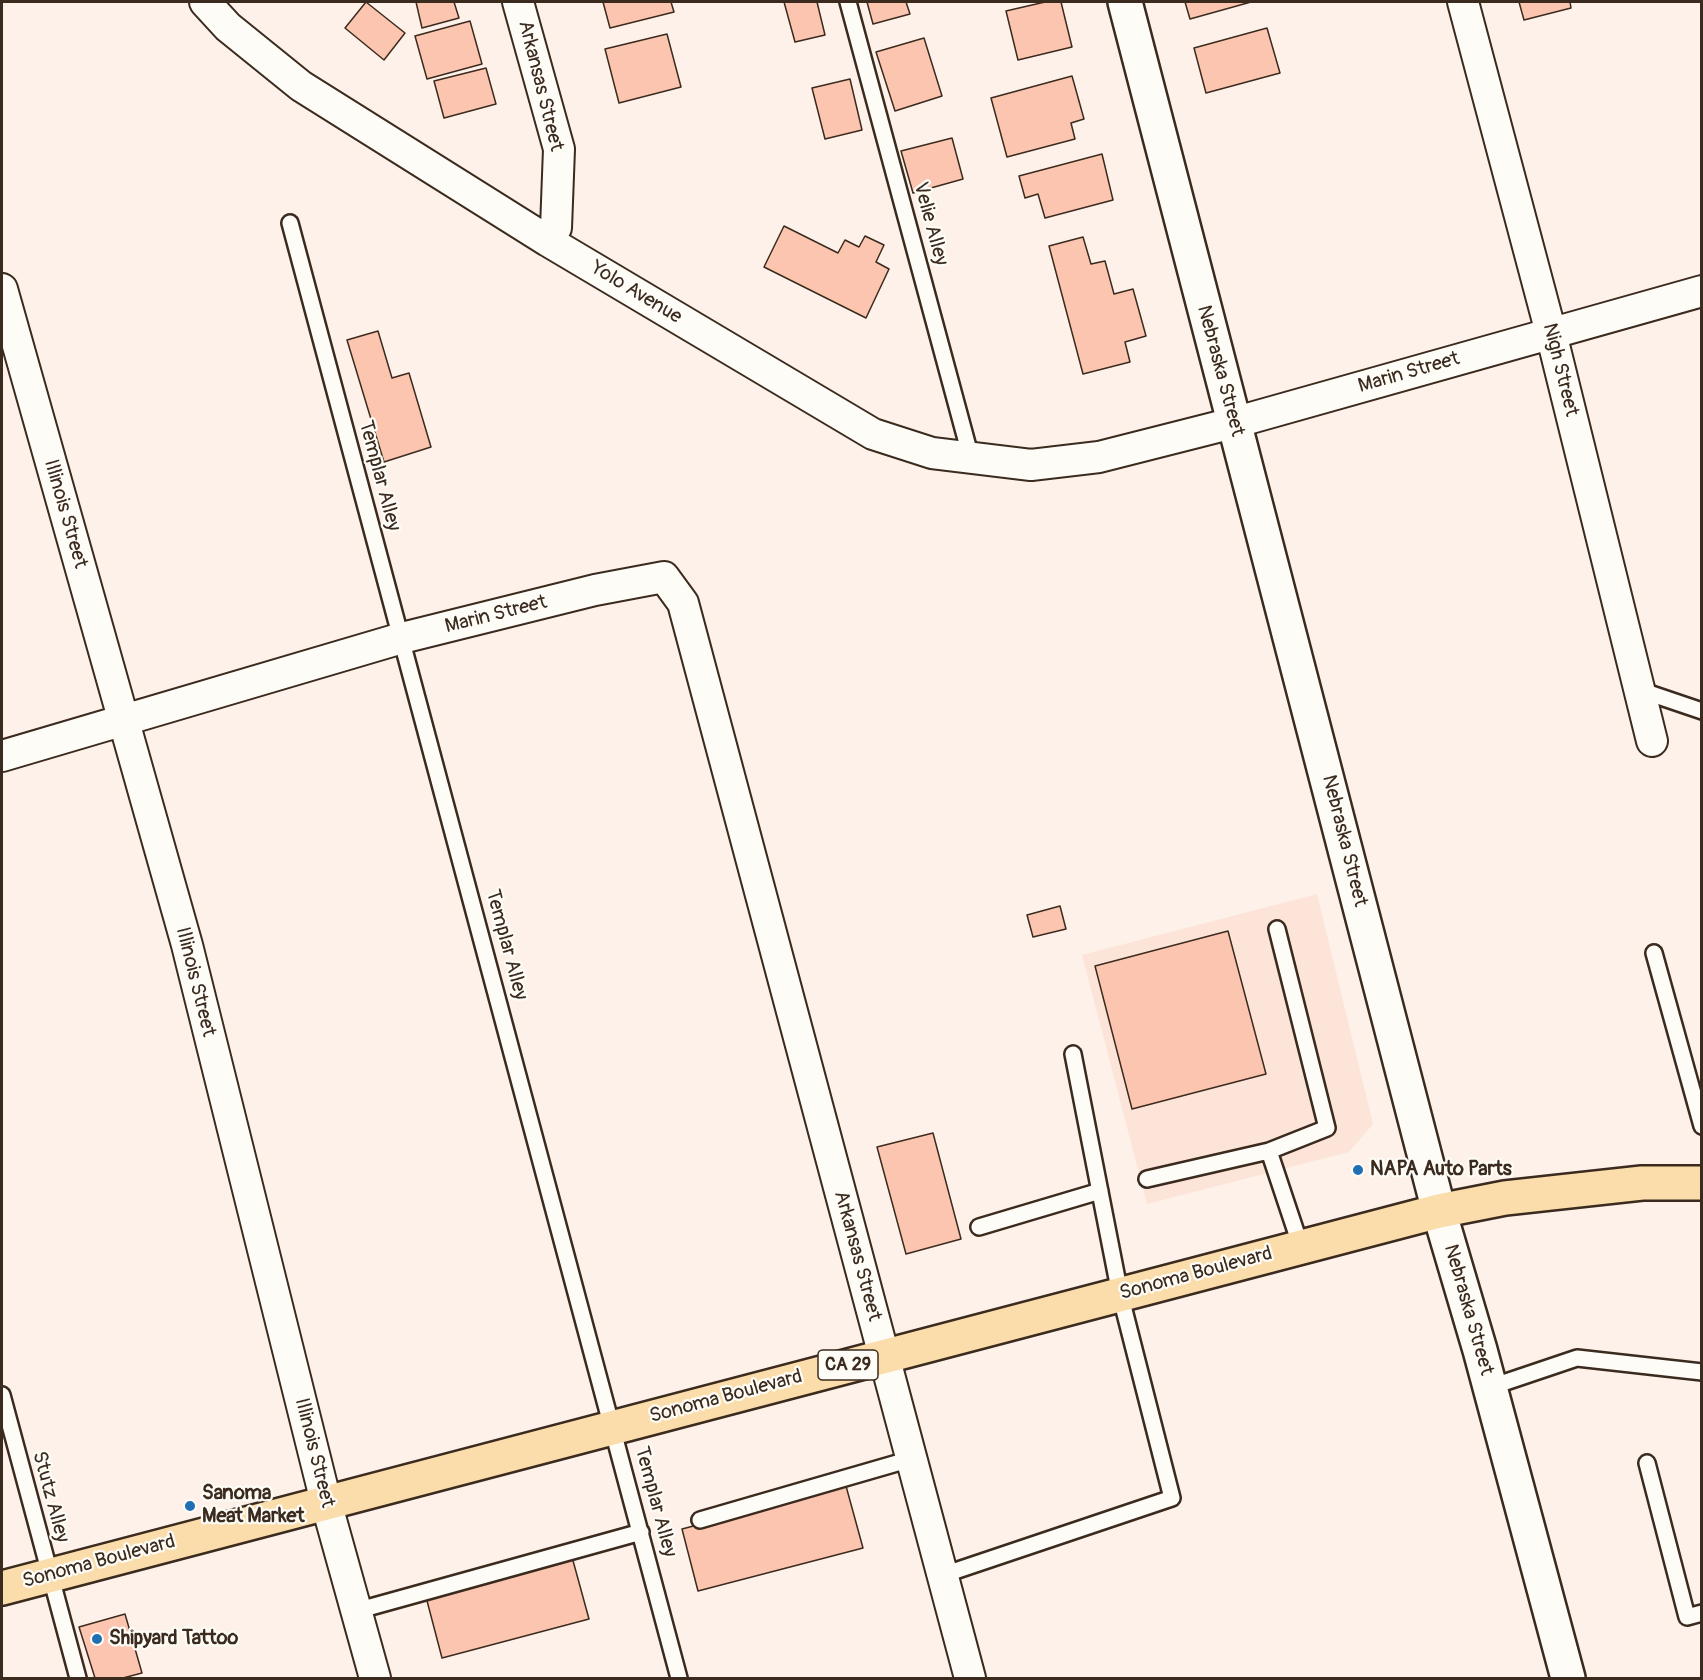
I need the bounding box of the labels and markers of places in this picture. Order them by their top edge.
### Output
place label: NAPA Auto Parts [1370,1158,1512,1182]
marker: NAPA Auto Parts [1351,1163,1365,1177]
place label: Sanoma Meat Market [202,1482,304,1529]
marker: Sanoma Meat Market [183,1499,197,1513]
place label: Shipyard Tattoo [109,1627,238,1651]
marker: Shipyard Tattoo [90,1632,104,1646]

